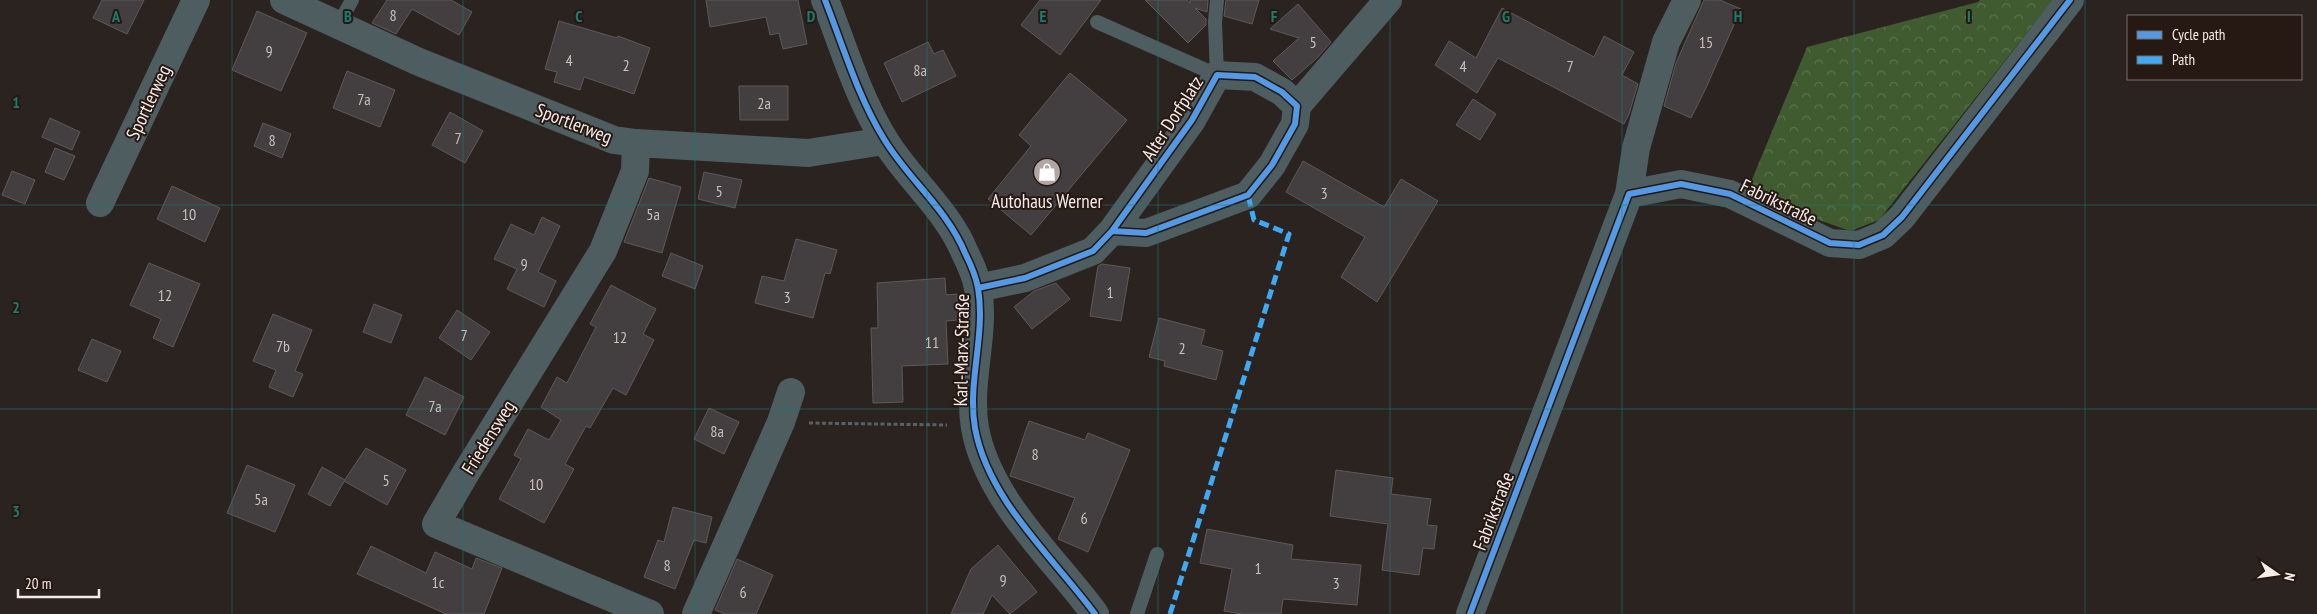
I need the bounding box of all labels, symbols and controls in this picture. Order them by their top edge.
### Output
house number: 8 [389,5,397,25]
text: A [111,6,121,26]
text: B [344,6,352,26]
text: C [575,6,583,26]
text: D [807,6,816,26]
text: E [1040,6,1047,26]
text: F [1271,6,1278,26]
text: G [1502,6,1510,26]
text: H [1734,6,1742,26]
text: I [1967,6,1971,26]
legend [2127,15,2302,80]
text: Cycle path [2172,25,2225,44]
house number: 5 [1309,32,1317,52]
house number: 15 [1699,32,1713,52]
house number: 9 [265,41,273,61]
house number: 4 [565,50,573,70]
text: Path [2172,50,2195,69]
house number: 2 [622,55,630,75]
house number: 4 [1459,56,1467,76]
house number: 7 [1566,56,1574,76]
house number: 8a [913,60,927,80]
street label: Sportlerweg [120,61,176,143]
street label: Alter Dorfplatz [1136,71,1208,165]
house number: 7a [357,89,371,109]
text: 1 [12,92,20,112]
house number: 2a [757,93,771,113]
street label: Sportlerweg [532,97,616,149]
house number: 7 [454,128,462,148]
house number: 8 [268,130,276,150]
shop icon: Autohaus Werner [1032,157,1062,187]
street label: Fabrikstraße [1737,173,1821,231]
house number: 5 [715,181,723,201]
house number: 3 [1320,183,1328,203]
place label: Autohaus Werner [991,189,1103,213]
house number: 10 [182,204,196,224]
house number: 5a [646,204,660,224]
house number: 9 [520,254,528,274]
house number: 1 [1106,282,1114,302]
house number: 12 [158,285,172,305]
house number: 3 [783,287,791,307]
street label: Karl-Marx-Straße [948,293,974,407]
text: 2 [12,297,20,317]
house number: 7 [460,325,468,345]
house number: 12 [613,327,627,347]
house number: 11 [925,332,939,352]
house number: 7b [276,336,290,356]
house number: 2 [1178,338,1186,358]
house number: 7a [428,396,442,416]
street label: Friedensweg [456,396,520,478]
house number: 8a [710,421,724,441]
house number: 8 [1031,444,1039,464]
street label: Fabrikstraße [1467,468,1519,554]
house number: 5 [382,470,390,490]
house number: 10 [529,474,543,494]
house number: 5a [254,489,268,509]
text: 3 [12,501,20,521]
house number: 6 [1080,508,1088,528]
north arrow [2252,549,2302,599]
house number: 8 [663,555,671,575]
house number: 1 [1254,558,1262,578]
scale bar [18,566,99,598]
house number: 9 [999,570,1007,590]
text: N [2280,571,2299,583]
house number: 1c [432,572,445,592]
house number: 3 [1332,573,1340,593]
text: 20 m [25,574,51,593]
house number: 6 [739,582,747,602]

